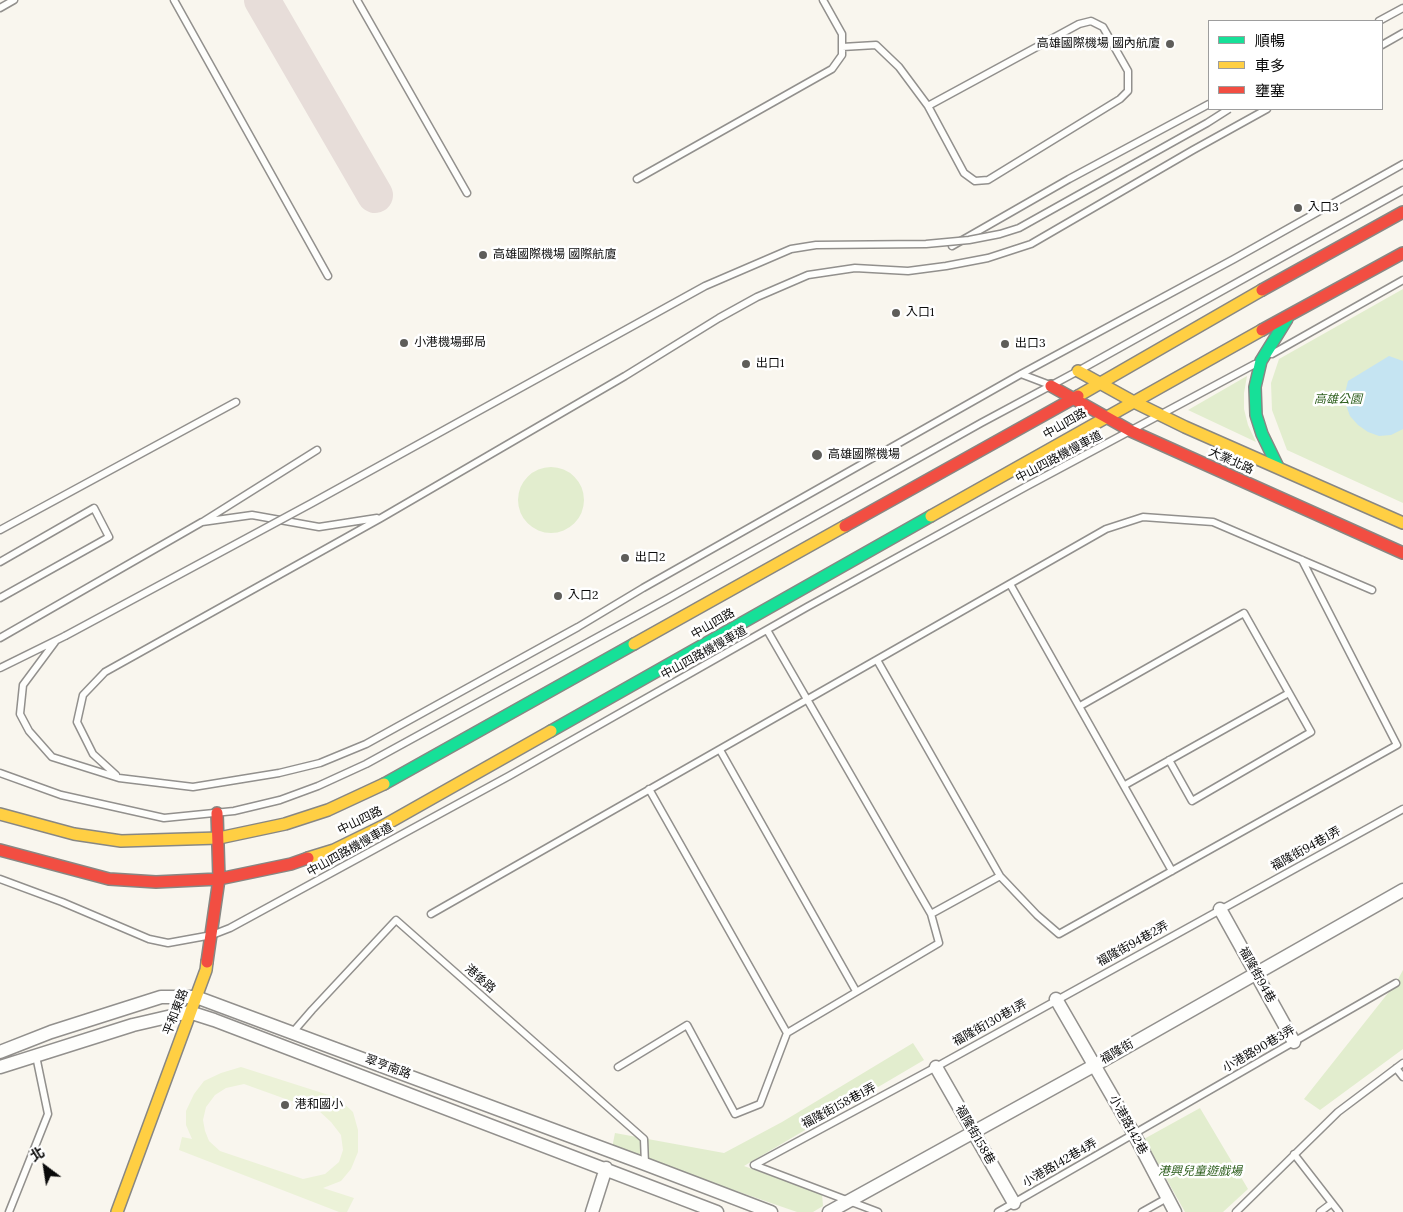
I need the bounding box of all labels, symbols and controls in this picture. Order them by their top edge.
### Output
legend [1208,20,1383,110]
text: 順暢 [1255,31,1285,50]
place label: 高雄國際機場 國內航廈 [1037,37,1160,51]
marker: 高雄國際機場 國內航廈 [1164,38,1176,50]
text: 車多 [1255,56,1285,75]
text: 壅塞 [1255,81,1285,100]
place label: 入口3 [1308,201,1339,215]
marker: 入口3 [1292,202,1304,214]
place label: 高雄國際機場 國際航廈 [493,248,616,262]
marker: 高雄國際機場 國際航廈 [477,249,489,261]
place label: 入口1 [906,306,934,320]
marker: 入口1 [890,307,902,319]
place label: 小港機場郵局 [414,336,486,350]
marker: 小港機場郵局 [398,337,410,349]
place label: 出口3 [1015,337,1046,351]
marker: 出口3 [999,338,1011,350]
place label: 出口1 [756,357,784,371]
marker: 出口1 [740,358,752,370]
park label: 高雄公園 [1314,393,1362,407]
street label: 中山四路 [1041,406,1089,442]
street label: 中山四路機慢車道 [1013,428,1105,486]
street label: 大業北路 [1206,445,1256,477]
marker: 高雄國際機場 [810,448,824,462]
place label: 高雄國際機場 [828,448,900,462]
place label: 出口2 [635,551,665,565]
marker: 出口2 [619,552,631,564]
place label: 入口2 [568,589,598,603]
marker: 入口2 [552,590,564,602]
street label: 中山四路 [689,606,737,642]
street label: 中山四路機慢車道 [659,623,749,683]
street label: 中山四路 [335,804,385,838]
street label: 中山四路機慢車道 [305,820,395,880]
street label: 福隆街94巷1弄 [1268,824,1344,874]
street label: 福隆街94巷2弄 [1095,918,1171,970]
street label: 福隆街94巷 [1236,945,1278,1005]
street label: 港後路 [462,962,498,996]
street label: 平和東路 [161,987,191,1037]
street label: 福隆街130巷1弄 [950,997,1030,1049]
street label: 小港路90巷3弄 [1220,1022,1298,1076]
street label: 福隆街 [1098,1037,1136,1067]
street label: 翠亨南路 [363,1052,413,1082]
street label: 福隆街158巷1弄 [799,1080,879,1132]
street label: 小港路142巷 [1106,1093,1150,1157]
place label: 港和國小 [295,1098,343,1112]
marker: 港和國小 [279,1099,291,1111]
street label: 福隆街158巷 [952,1103,998,1167]
street label: 小港路142巷4弄 [1020,1136,1100,1190]
north arrow [20,1142,70,1192]
text: 北 [27,1143,48,1165]
park label: 港興兒童遊戲場 [1158,1165,1242,1179]

